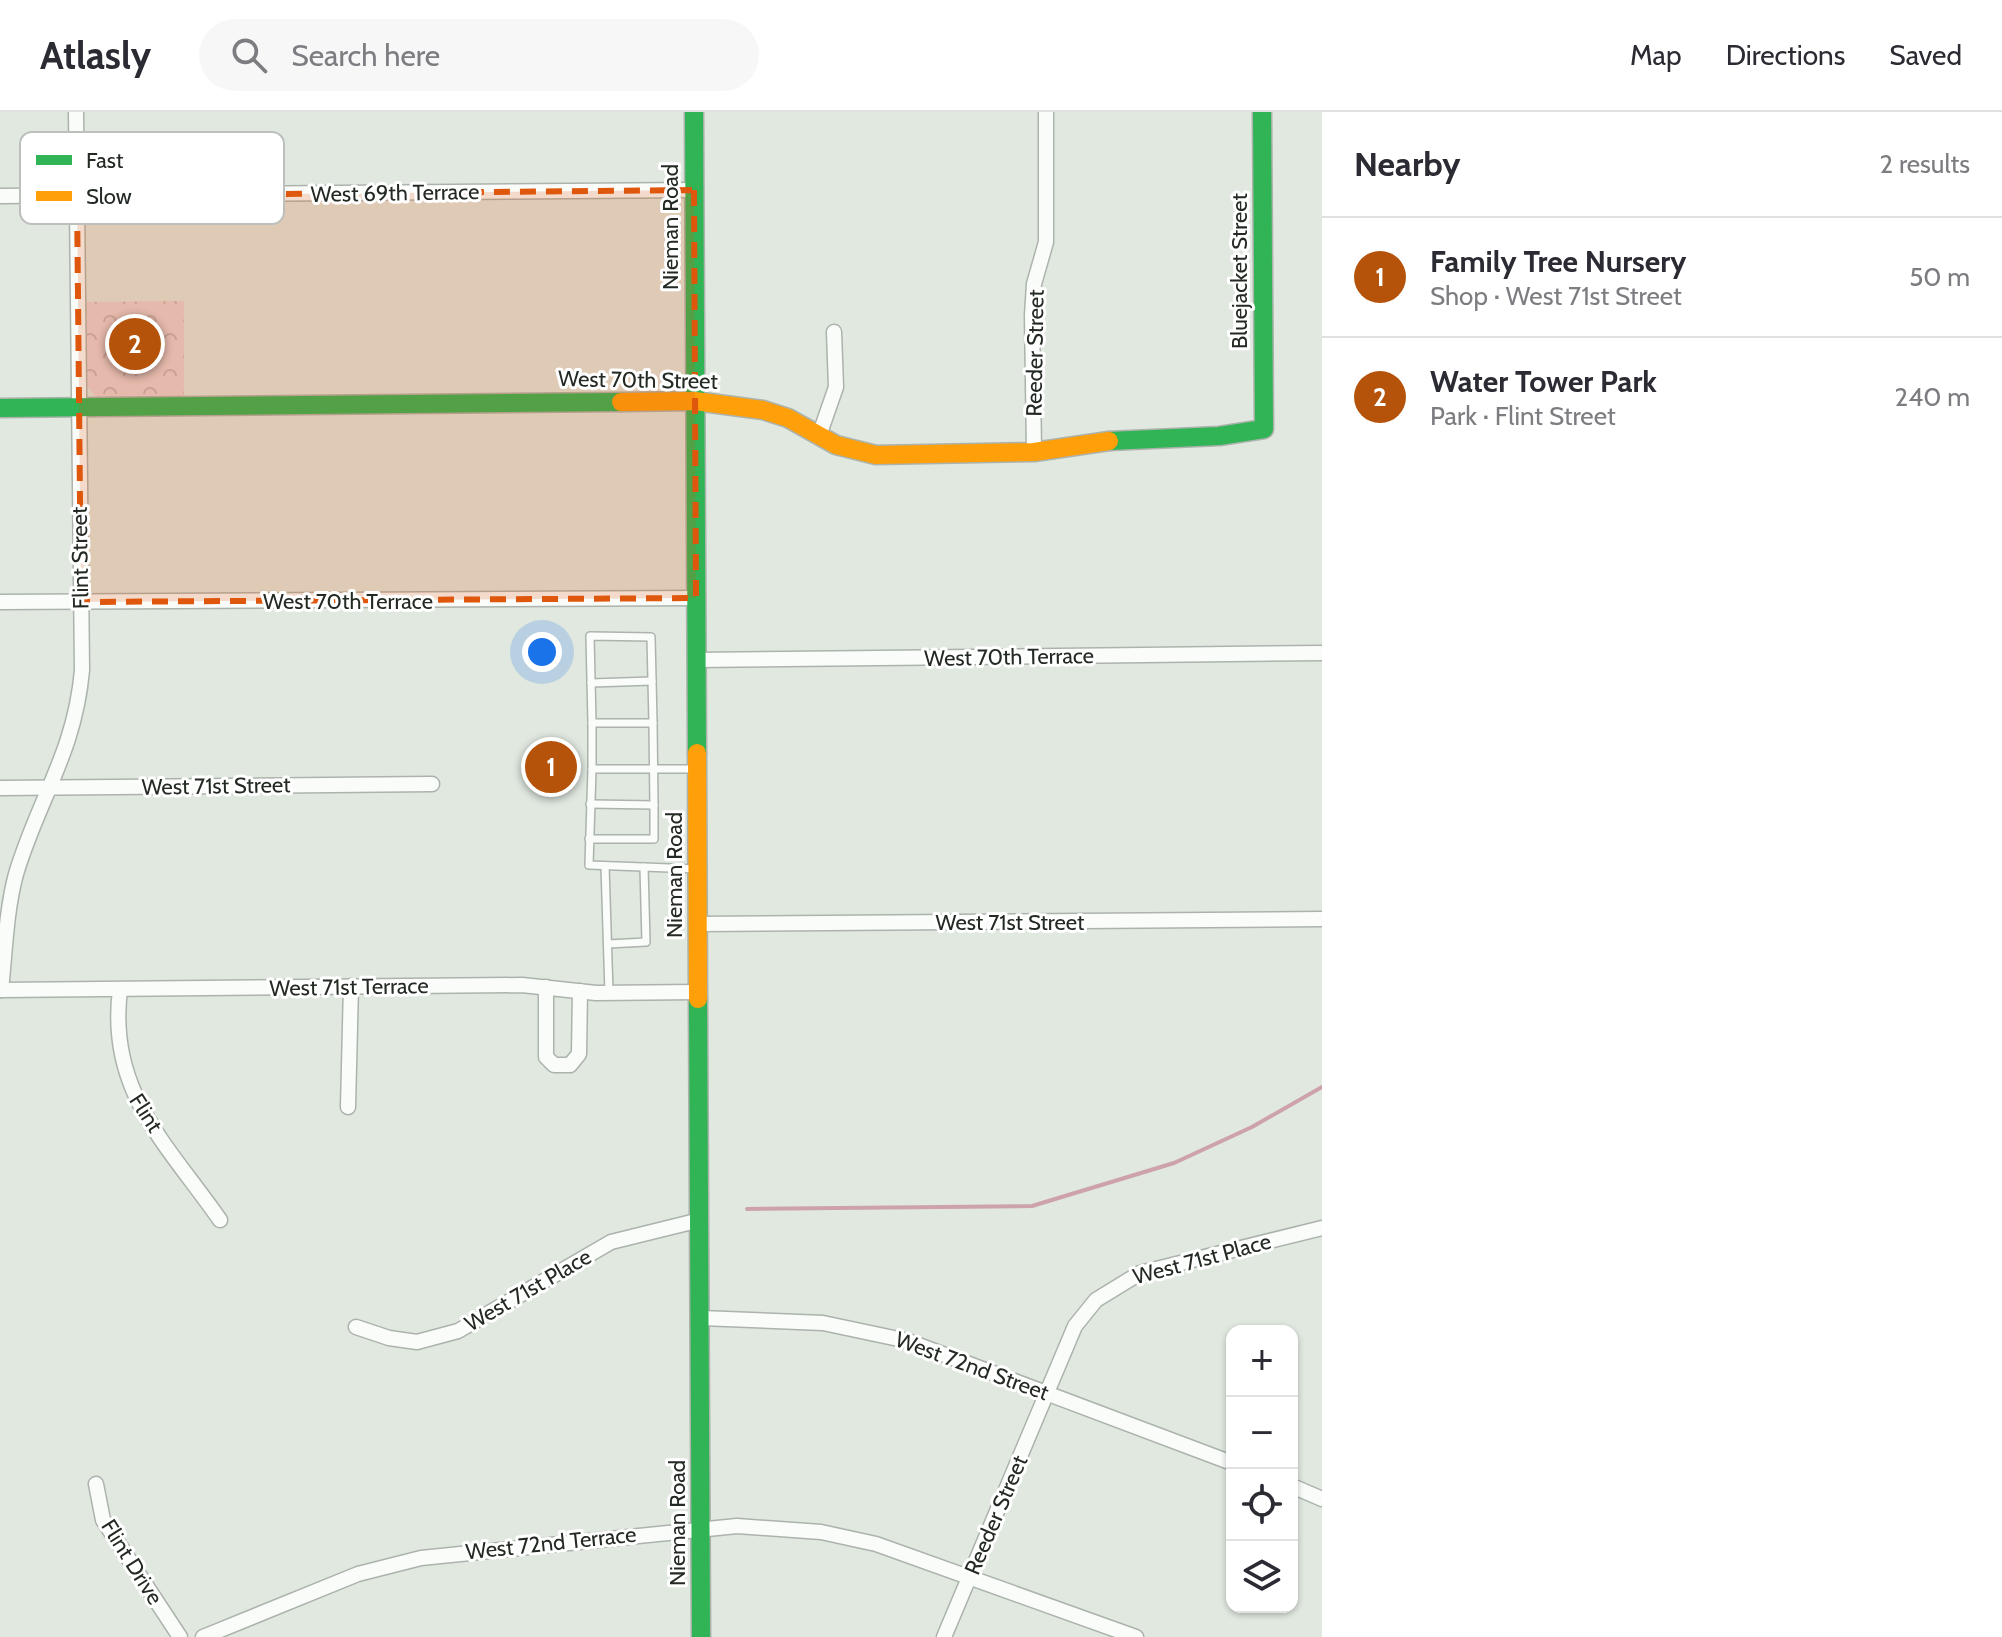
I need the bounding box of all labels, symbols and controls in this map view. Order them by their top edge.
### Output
search box [199,19,759,91]
text: Atlasly [40,32,151,79]
icon: search [227,33,271,77]
text: Search here [291,37,440,74]
text: Map [1630,38,1682,72]
text: Directions [1726,38,1845,72]
text: Saved [1889,38,1962,72]
legend [20,132,284,224]
text: Nearby [1354,143,1461,185]
text: Fast [86,147,124,174]
text: 2 results [1879,148,1970,180]
street label: Nieman Road [657,164,684,290]
street label: West 69th Terrace [310,178,480,208]
text: Slow [86,183,132,210]
street label: Bluejacket Street [1226,193,1253,349]
text: Family Tree Nursery [1430,243,1686,280]
text: 1 [1375,261,1385,293]
text: 50 m [1909,261,1970,293]
text: Shop · West 71st Street [1430,280,1682,312]
street label: Reeder Street [1020,289,1050,417]
pin: 2 [109,314,161,374]
text: Water Tower Park [1430,363,1657,400]
street label: West 70th Street [558,365,719,395]
text: 2 [1373,381,1387,413]
text: 240 m [1895,381,1970,413]
text: Park · Flint Street [1430,400,1616,432]
street label: Flint Street [66,506,94,609]
street label: West 70th Terrace [263,588,433,615]
your location [522,632,562,672]
street label: West 70th Terrace [924,642,1094,672]
pin: 1 [525,737,577,797]
street label: West 71st Street [141,771,291,801]
street label: Nieman Road [661,812,688,938]
street label: West 71st Street [936,909,1085,936]
street label: West 71st Terrace [269,972,429,1002]
street label: Flint [124,1088,169,1138]
street label: West 71st Place [1130,1228,1274,1290]
street label: West 71st Place [460,1243,596,1337]
map controls [1226,1325,1298,1613]
button: + [1226,1325,1298,1397]
street label: West 72nd Street [892,1326,1053,1406]
button: − [1226,1397,1298,1469]
street label: Reeder Street [959,1451,1034,1579]
street label: Nieman Road [664,1460,691,1586]
button: locate [1226,1469,1298,1541]
street label: Flint Drive [95,1514,169,1610]
street label: West 72nd Terrace [464,1521,638,1565]
button: layers [1226,1541,1298,1613]

